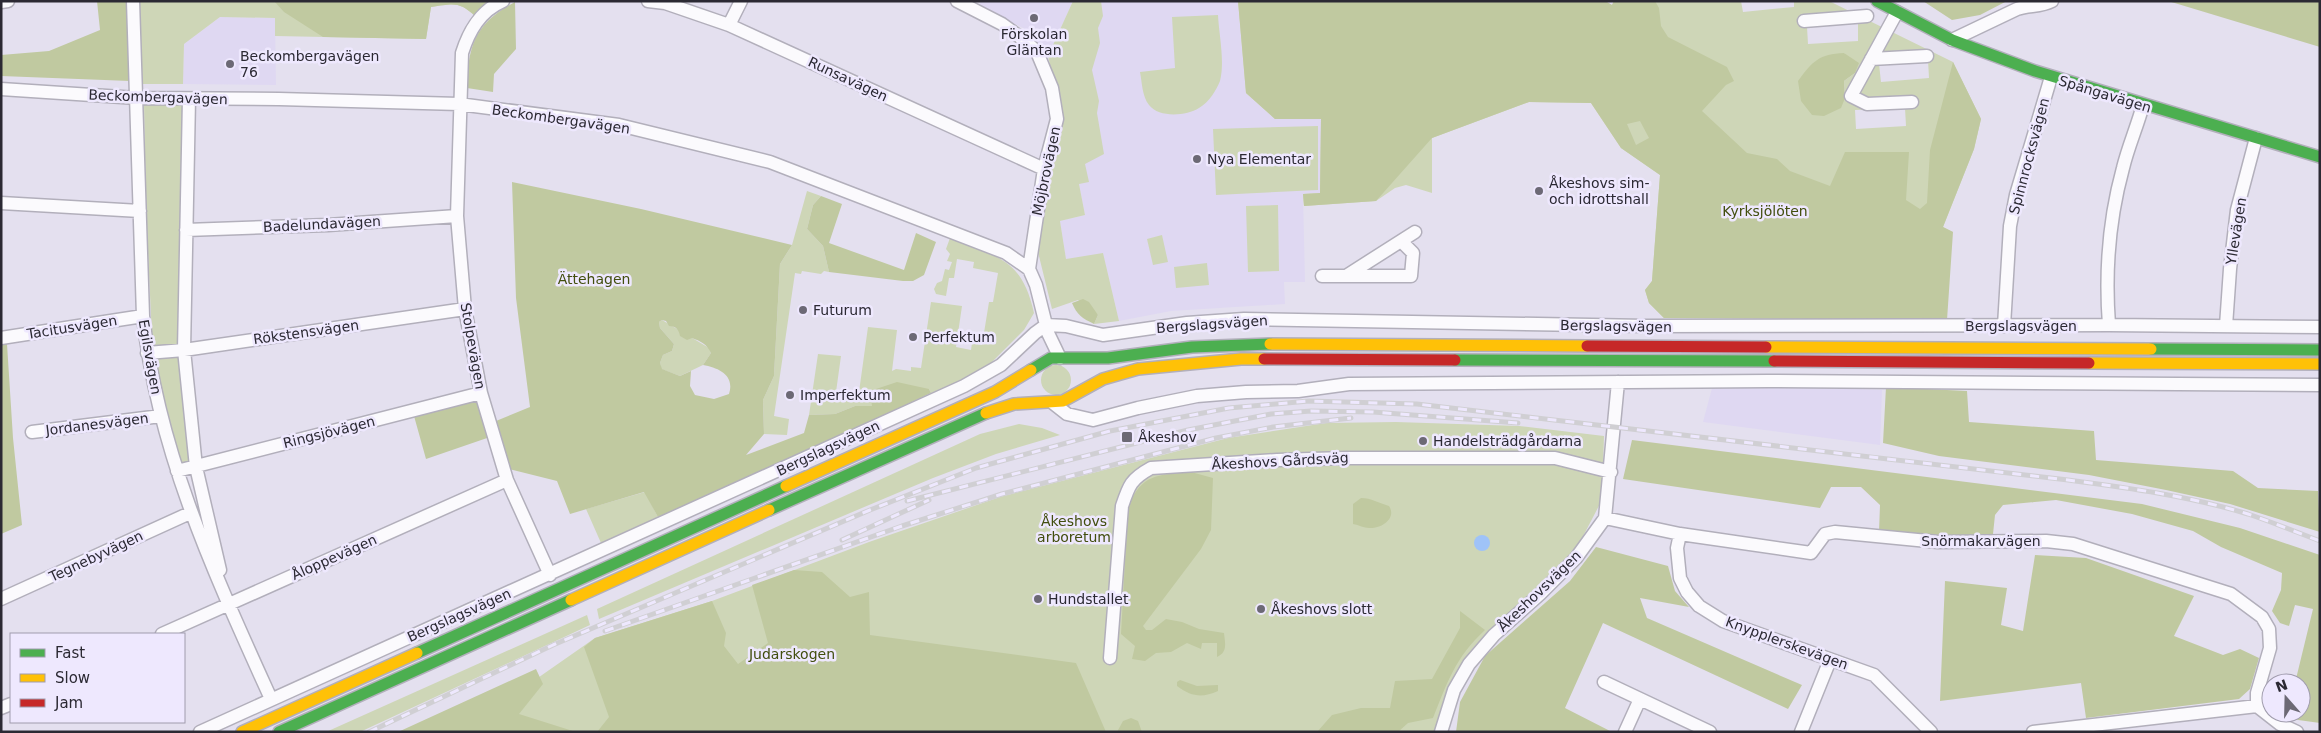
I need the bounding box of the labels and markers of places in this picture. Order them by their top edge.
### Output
marker: Förskolan Gläntan [1028,12,1040,24]
place label: Förskolan Gläntan [1001,26,1067,58]
place label: Beckombergavägen 76 [240,48,379,80]
marker: Beckombergavägen 76 [224,58,236,70]
place label: Nya Elementar [1207,151,1311,167]
marker: Nya Elementar [1191,153,1203,165]
place label: Åkeshovs sim- och idrottshall [1549,175,1649,207]
marker: Åkeshovs sim- och idrottshall [1533,185,1545,197]
place label: Futurum [813,302,872,318]
marker: Futurum [797,304,809,316]
place label: Perfektum [923,329,995,345]
marker: Perfektum [907,331,919,343]
place label: Imperfektum [800,387,891,403]
marker: Imperfektum [784,389,796,401]
place label: Åkeshov [1138,429,1197,445]
marker: Åkeshov [1120,430,1134,444]
place label: Handelsträdgårdarna [1433,433,1582,449]
marker: Handelsträdgårdarna [1417,435,1429,447]
place label: Hundstallet [1048,591,1129,607]
marker: Hundstallet [1032,593,1044,605]
place label: Åkeshovs slott [1271,601,1373,617]
marker: Åkeshovs slott [1255,603,1267,615]

